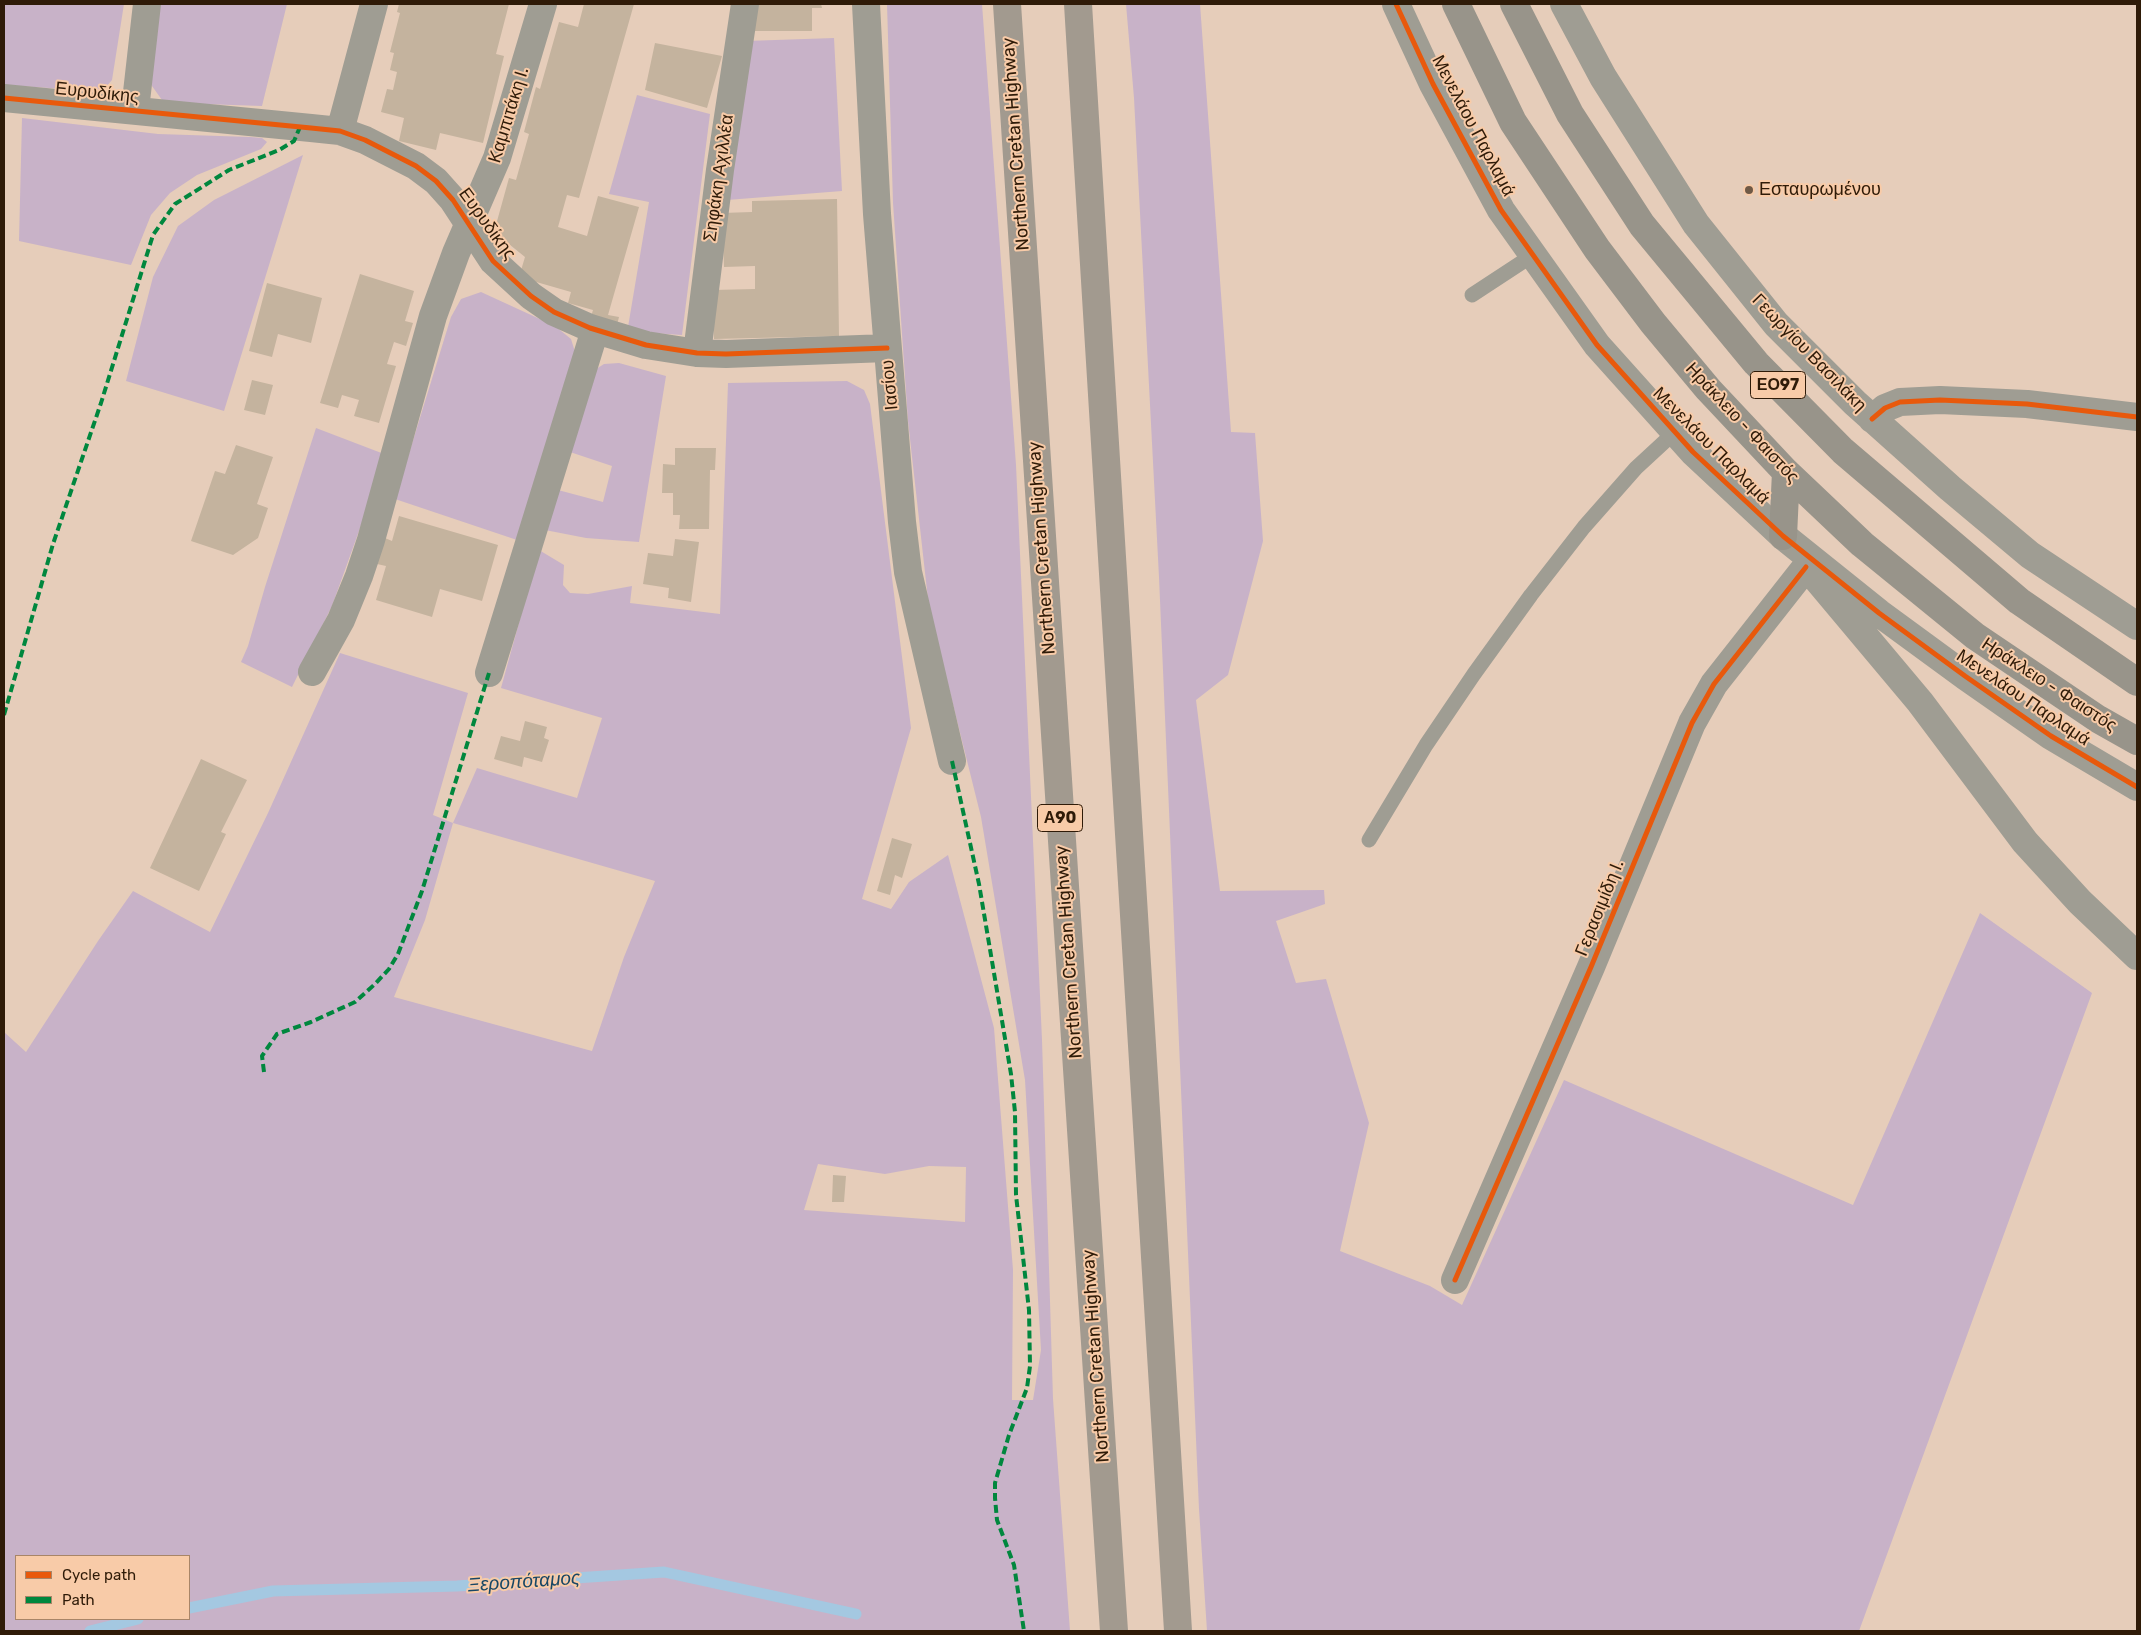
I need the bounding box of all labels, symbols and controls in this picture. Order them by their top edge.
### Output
street label: Northern Cretan Highway [998,37,1034,251]
street label: Μενελάου Παρλαμά [1427,52,1519,200]
street label: Καμπιτάκη Ι. [484,64,534,166]
street label: Ευρυδίκης [54,78,140,108]
street label: Σηφάκη Αχιλλέα [699,113,739,243]
place label: Εσταυρωμένου [1759,179,1881,201]
street label: Ευρυδίκης [454,184,520,264]
marker: Εσταυρωμένου [1743,184,1755,196]
street label: Γεωργίου Βασιλάκη [1747,290,1871,416]
street label: Ηράκλειο - Φαιστός [1681,358,1803,488]
street label: Ιασίου [877,359,903,411]
road number: ΕΟ97 [1750,372,1806,398]
street label: Μενελάου Παρλαμά [1648,383,1774,509]
street label: Northern Cretan Highway [1024,441,1060,655]
street label: Ηράκλειο - Φαιστός [1977,633,2121,737]
street label: Μενελάου Παρλαμά [1952,645,2094,751]
road number: Α90 [1038,804,1082,831]
street label: Northern Cretan Highway [1051,845,1087,1059]
street label: Γερασιμίδη Ι. [1571,857,1629,959]
street label: Northern Cretan Highway [1078,1249,1114,1463]
legend [15,1555,190,1620]
text: Cycle path [62,1566,136,1584]
water label: Ξεροπόταμος [467,1567,581,1597]
text: Path [62,1591,95,1609]

